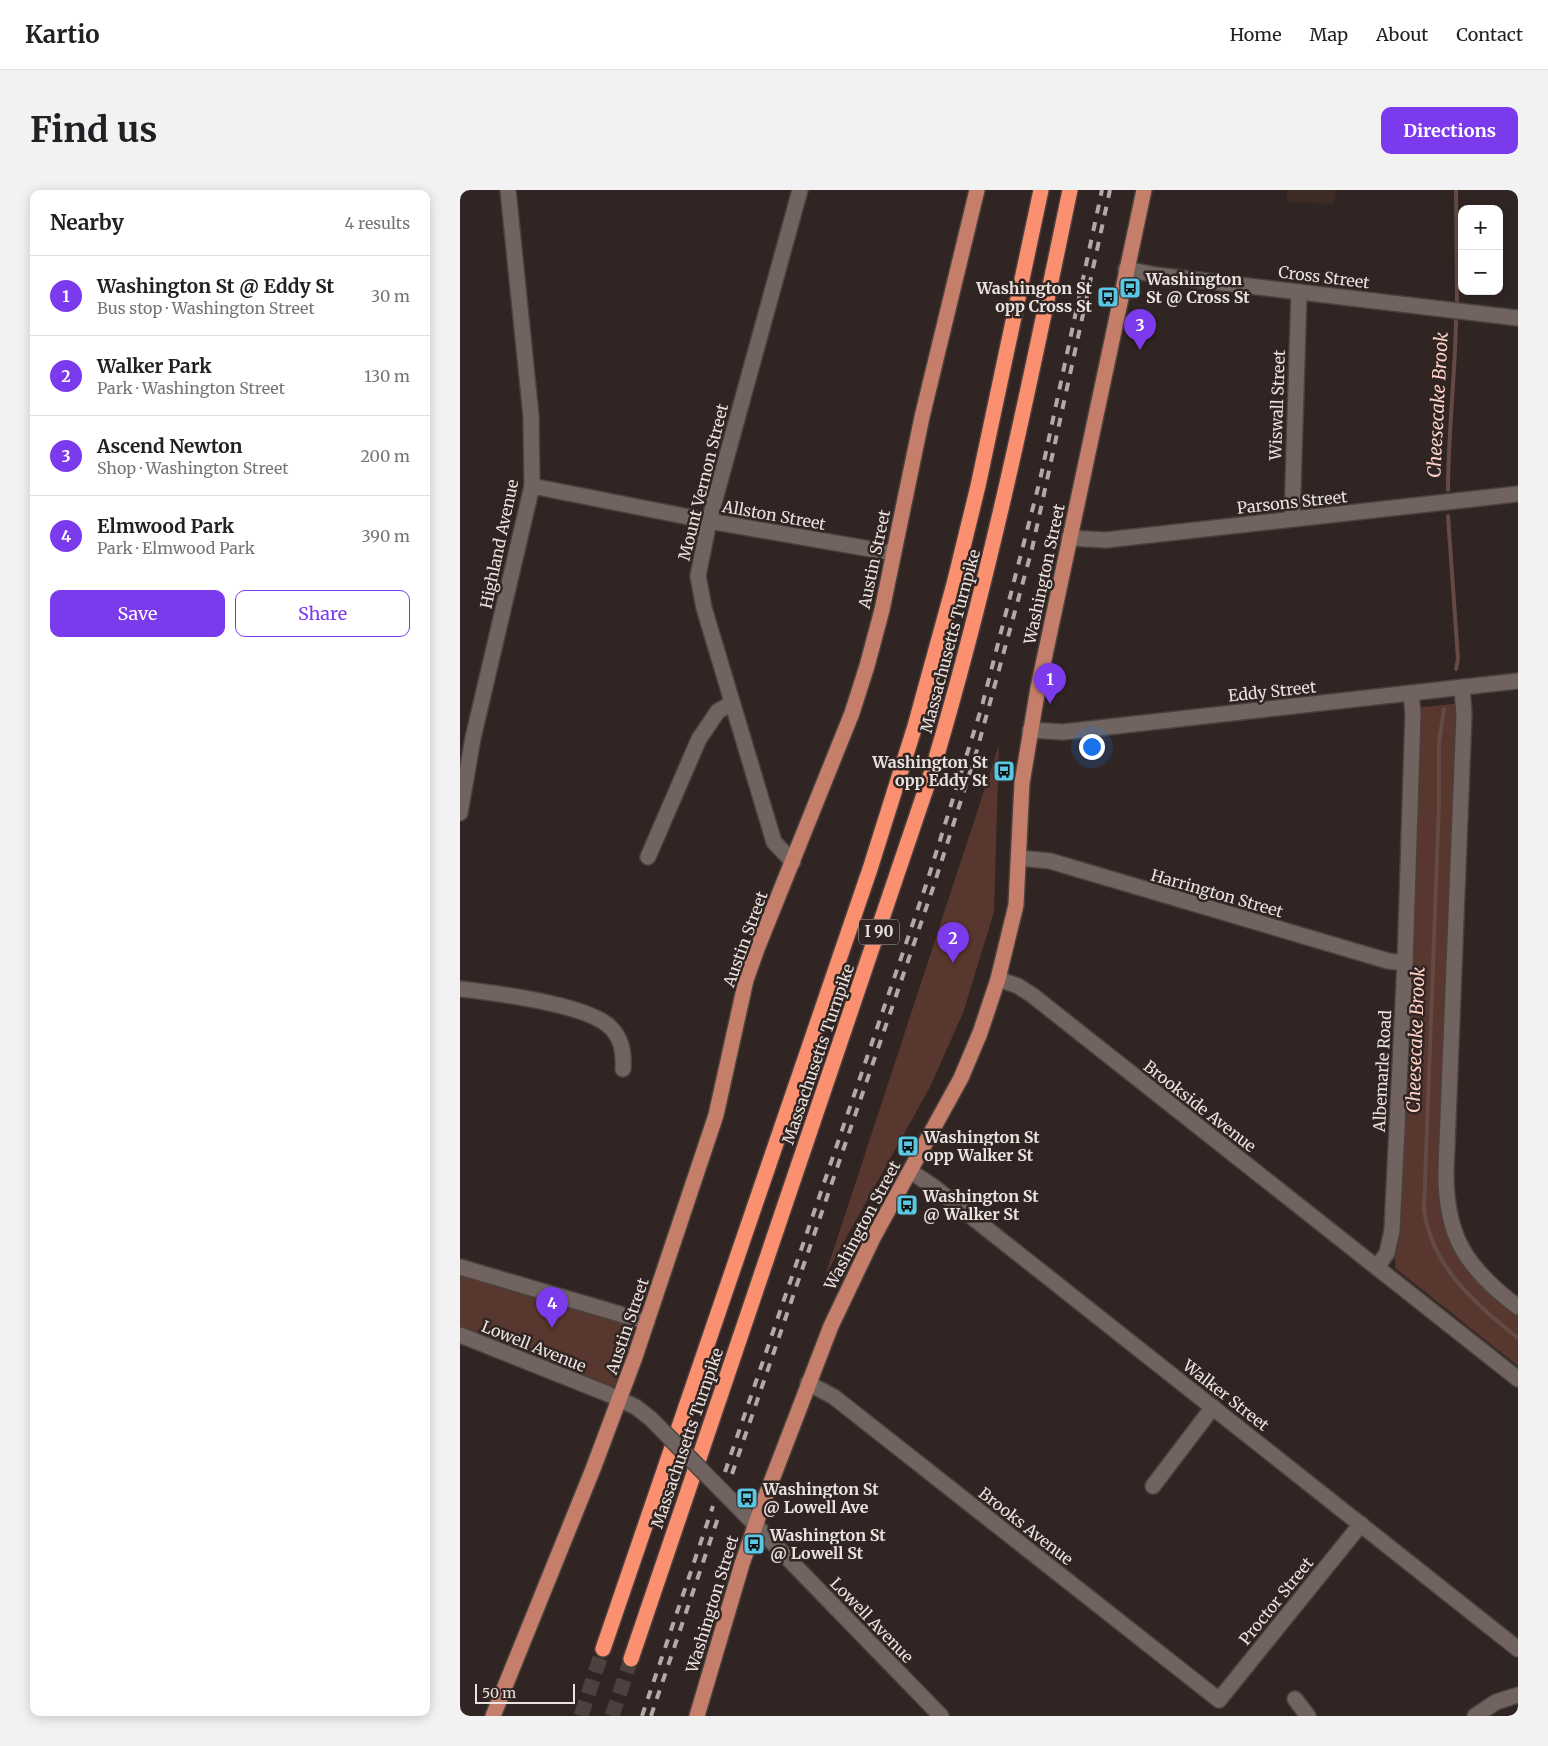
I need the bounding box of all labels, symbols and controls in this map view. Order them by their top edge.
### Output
text: Kartio [25,19,100,50]
text: Home [1230,23,1282,46]
text: Map [1310,23,1348,46]
text: About [1376,23,1428,46]
text: Contact [1456,23,1523,46]
button: Directions [1381,107,1518,154]
text: Find us [30,108,157,152]
map controls [1458,205,1503,295]
button: + [1458,205,1503,250]
text: Nearby [50,209,124,236]
text: 4 results [344,213,410,233]
button: − [1458,250,1503,295]
street label: Cross Street [1277,261,1371,293]
place label: Washington St @ Cross St [1145,269,1250,307]
text: Washington St @ Eddy St [97,274,334,298]
bus stop icon: Washington St @ Cross St [1118,276,1142,300]
place label: Washington St opp Cross St [975,278,1093,316]
bus stop icon: Washington St opp Cross St [1096,285,1120,309]
text: 1 [62,286,70,306]
text: 30 m [371,286,410,306]
text: Bus stop · Washington Street [97,298,315,318]
pin: 3 [1124,309,1156,350]
water label: Cheesecake Brook [1422,331,1453,479]
street label: Wiswall Street [1265,349,1289,462]
text: Walker Park [97,354,211,378]
text: 2 [61,366,71,386]
text: 130 m [364,366,410,386]
text: Park · Washington Street [97,378,285,398]
street label: Mount Vernon Street [674,401,732,562]
text: Ascend Newton [97,434,243,458]
text: 3 [61,446,71,466]
text: 200 m [360,446,410,466]
text: Shop · Washington Street [97,458,288,478]
street label: Highland Avenue [476,478,522,610]
street label: Parsons Street [1236,486,1349,518]
street label: Allston Street [720,496,828,534]
street label: Washington Street [1019,501,1069,647]
street label: Austin Street [854,507,894,611]
text: Elmwood Park [97,514,234,538]
text: 4 [61,526,71,546]
text: 390 m [362,526,410,546]
text: Park · Elmwood Park [97,538,255,558]
street label: Massachusetts Turnpike [916,547,984,735]
button: Save [50,590,225,637]
button: Share [235,590,410,637]
pin: 1 [1034,663,1066,704]
street label: Eddy Street [1227,676,1318,706]
your location [1079,734,1105,760]
place label: Washington St opp Eddy St [871,752,989,790]
bus stop icon: Washington St opp Eddy St [992,759,1016,783]
street label: Harrington Street [1149,865,1286,922]
street label: Austin Street [718,888,772,991]
road number: I 90 [859,920,899,944]
pin: 2 [937,922,969,963]
street label: Massachusetts Turnpike [778,961,858,1147]
water label: Cheesecake Brook [1401,966,1430,1113]
street label: Albemarle Road [1369,1009,1395,1133]
street label: Brookside Avenue [1140,1056,1260,1156]
place label: Washington St opp Walker St [923,1127,1040,1165]
bus stop icon: Washington St opp Walker St [896,1134,920,1158]
street label: Washington Street [819,1157,905,1294]
place label: Washington St @ Walker St [922,1186,1039,1224]
bus stop icon: Washington St @ Walker St [895,1193,919,1217]
street label: Austin Street [601,1275,653,1378]
pin: 4 [536,1287,568,1328]
street label: Lowell Avenue [479,1316,589,1376]
street label: Massachusetts Turnpike [647,1345,727,1531]
street label: Walker Street [1178,1355,1274,1435]
place label: Washington St @ Lowell Ave [762,1479,879,1517]
street label: Brooks Avenue [975,1483,1077,1569]
bus stop icon: Washington St @ Lowell Ave [735,1486,759,1510]
place label: Washington St @ Lowell St [769,1525,886,1563]
street label: Washington Street [681,1532,743,1676]
bus stop icon: Washington St @ Lowell St [742,1532,766,1556]
street label: Proctor Street [1235,1553,1318,1649]
street label: Lowell Avenue [826,1573,918,1667]
scale bar [475,1681,575,1704]
text: 50 m [482,1684,516,1702]

